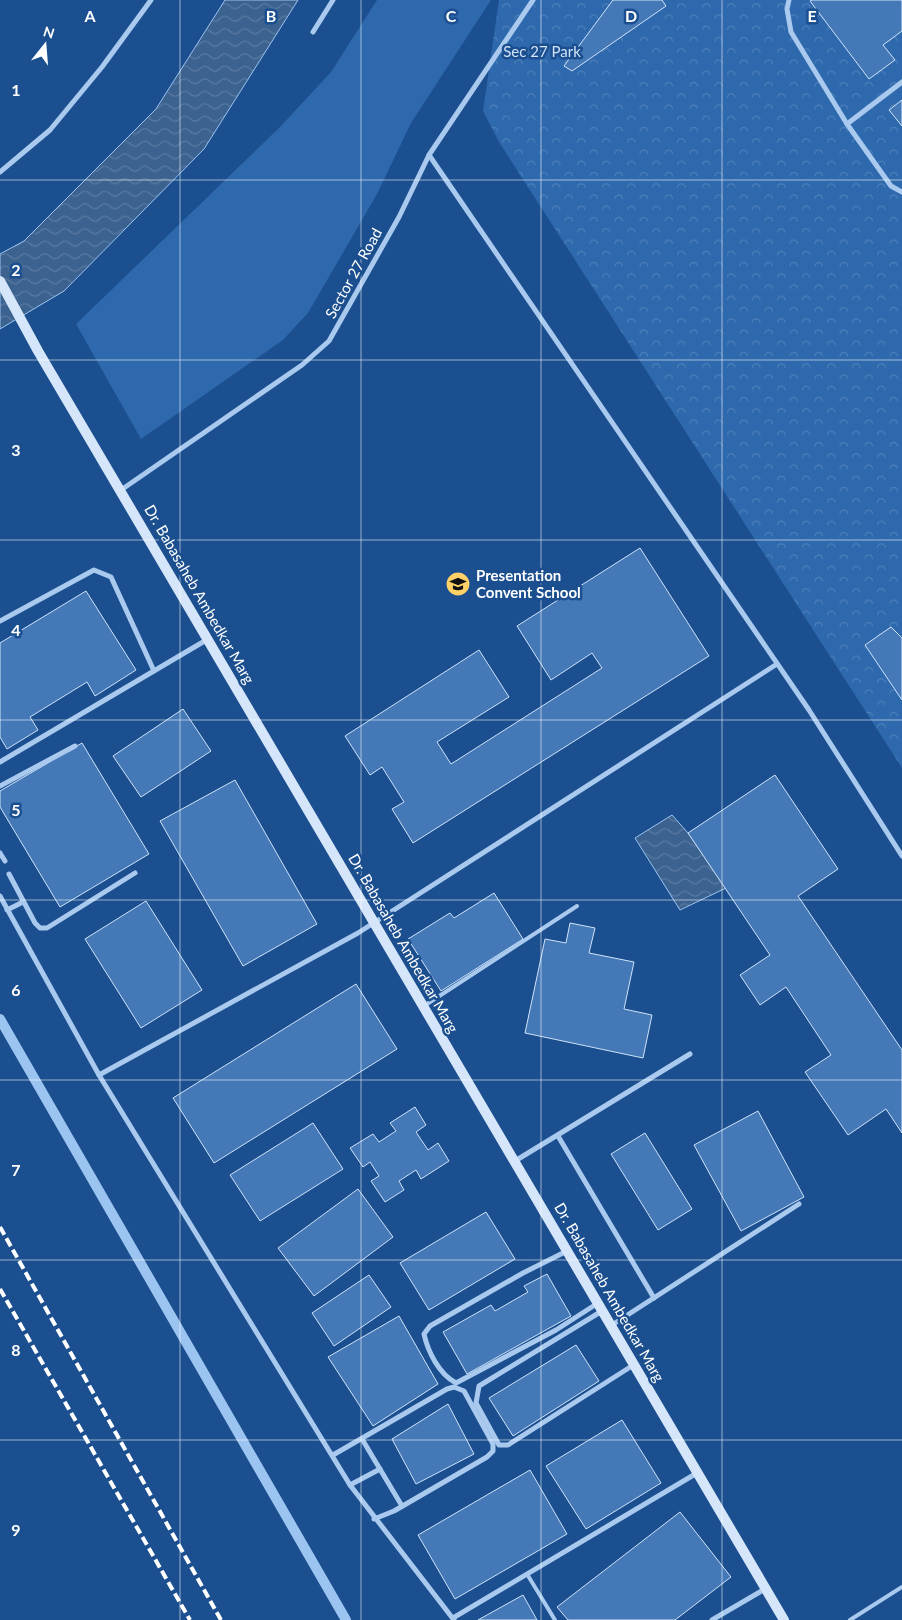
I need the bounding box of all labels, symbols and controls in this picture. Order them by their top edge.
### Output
text: A [83,6,96,25]
text: B [266,6,276,25]
text: C [446,6,457,25]
text: D [625,6,637,25]
text: E [807,6,817,25]
north arrow [20,20,70,70]
text: N [41,22,57,42]
park label: Sec 27 Park [503,42,581,60]
text: 1 [11,80,21,99]
street label: Sector 27 Road [321,225,385,321]
text: 2 [11,260,21,279]
text: 3 [11,440,21,459]
street label: Dr. Babasaheb Ambedkar Marg [141,501,259,687]
place label: Presentation Convent School [476,566,581,601]
school or university icon: Presentation Convent School [445,571,471,597]
text: 4 [11,620,21,639]
text: 5 [11,800,21,819]
street label: Dr. Babasaheb Ambedkar Marg [345,850,463,1036]
text: 6 [11,980,21,999]
text: 7 [11,1160,21,1179]
street label: Dr. Babasaheb Ambedkar Marg [551,1199,669,1385]
text: 8 [11,1340,21,1359]
text: 9 [11,1520,21,1539]

